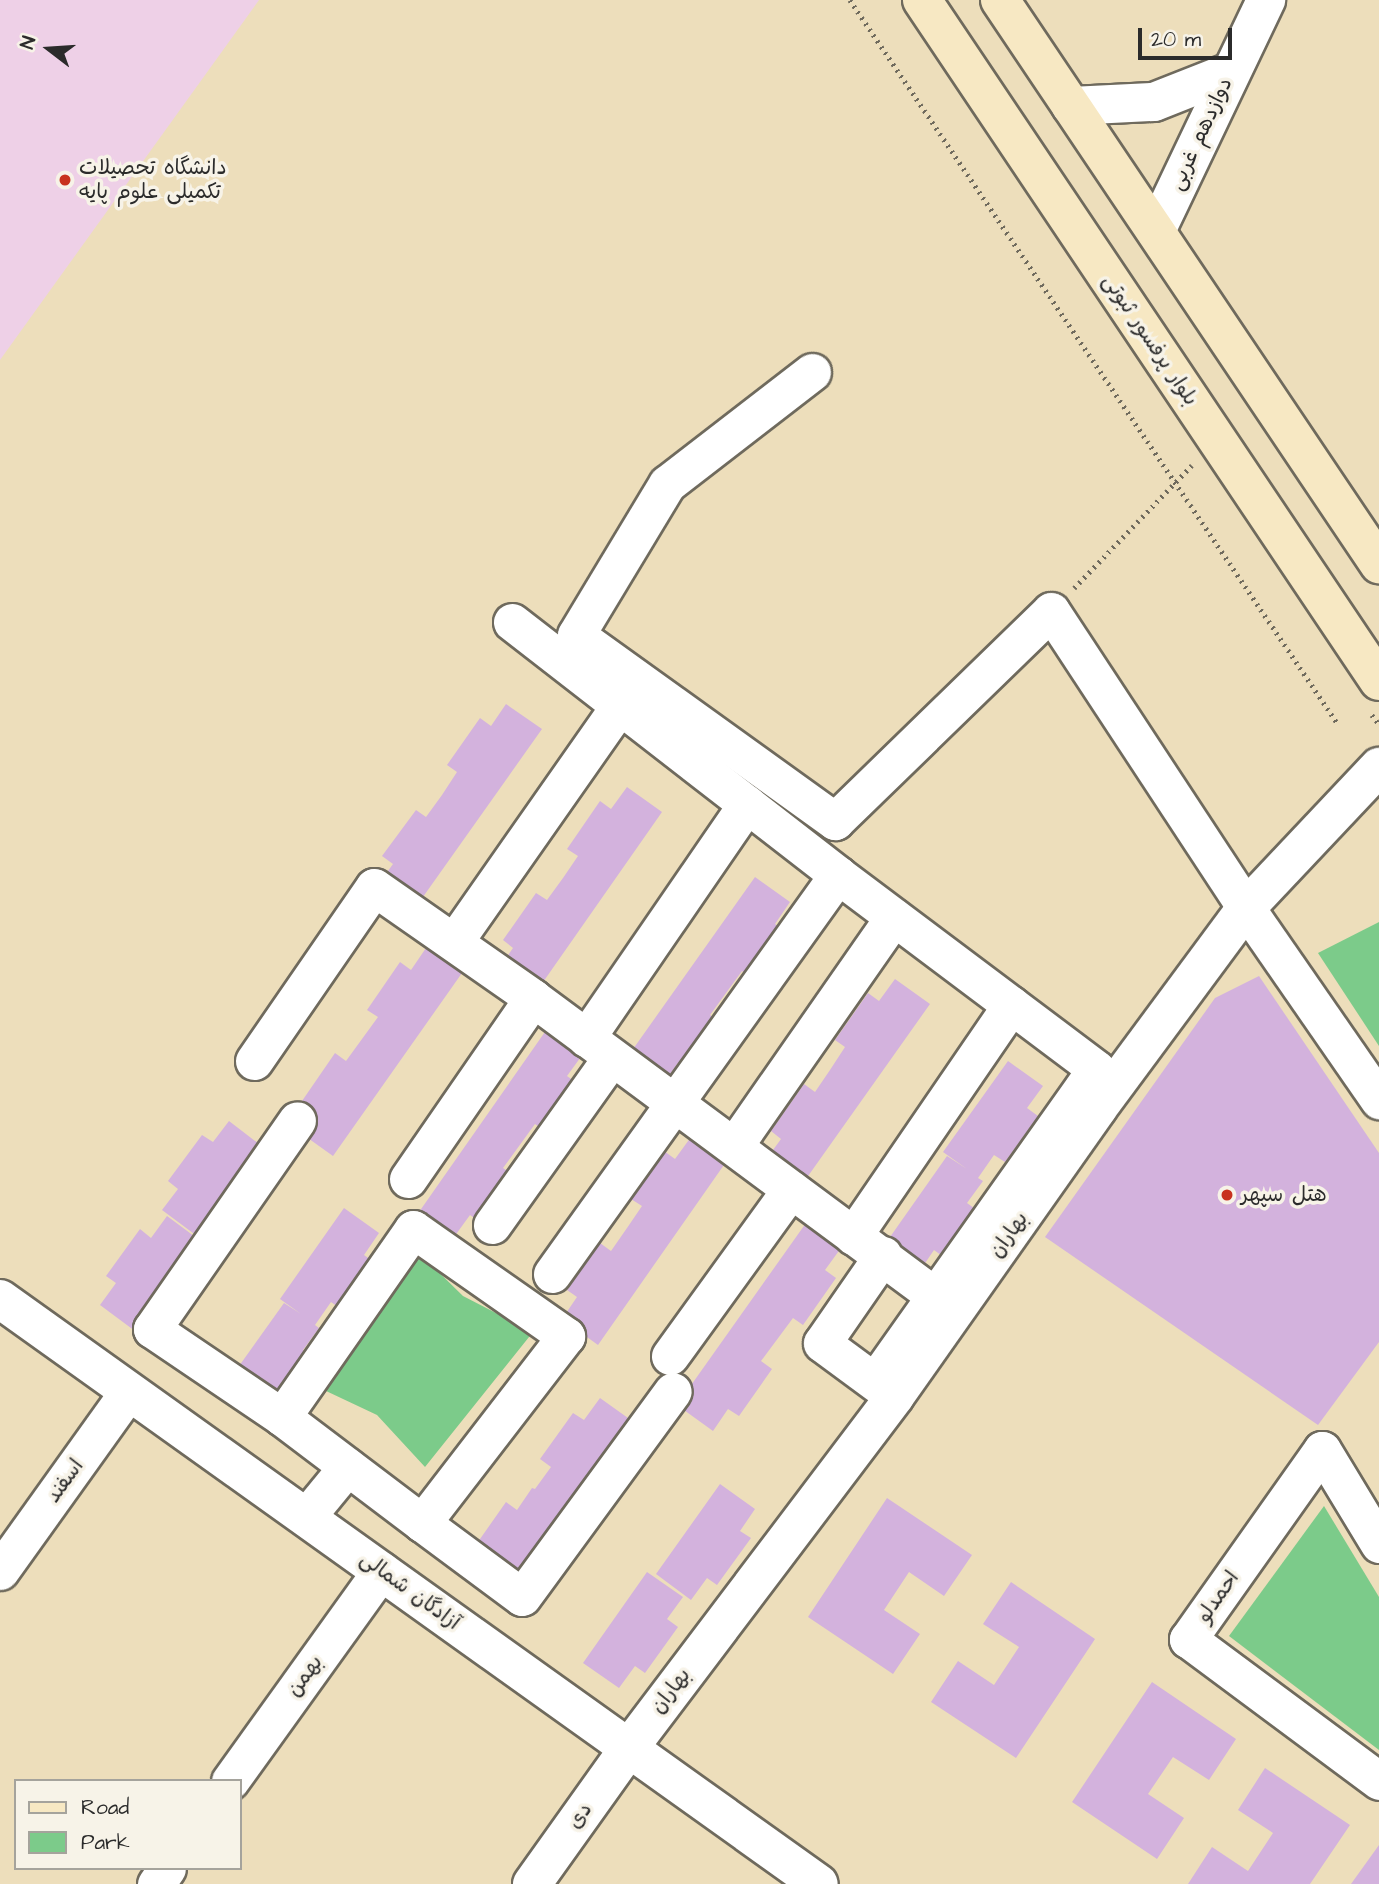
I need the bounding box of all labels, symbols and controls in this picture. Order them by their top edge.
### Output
north arrow [14,14,84,84]
scale bar [1141,14,1236,58]
text: 20 m [1151,25,1201,54]
text: N [14,33,43,52]
street label: دوازدهم غربی [1164,74,1238,194]
place label: دانشگاه تحصیلات تکمیلی علوم پایه [79,155,227,205]
marker: دانشگاه تحصیلات تکمیلی علوم پایه [57,172,73,188]
street label: بلوار پرفسور ثبوتی [1097,270,1203,410]
place label: هتل سپهر [1241,1182,1327,1208]
marker: هتل سپهر [1219,1187,1235,1203]
street label: بهاران [984,1207,1034,1263]
street label: اسفند [41,1454,89,1508]
street label: آزادگان شمالی [355,1546,465,1636]
street label: احمدلو [1191,1566,1245,1628]
street label: بهمن [282,1650,328,1702]
street label: بهاران [646,1663,696,1719]
legend [14,1779,242,1870]
text: Road [81,1793,129,1822]
street label: دی [562,1798,598,1834]
text: Park [81,1828,130,1857]

